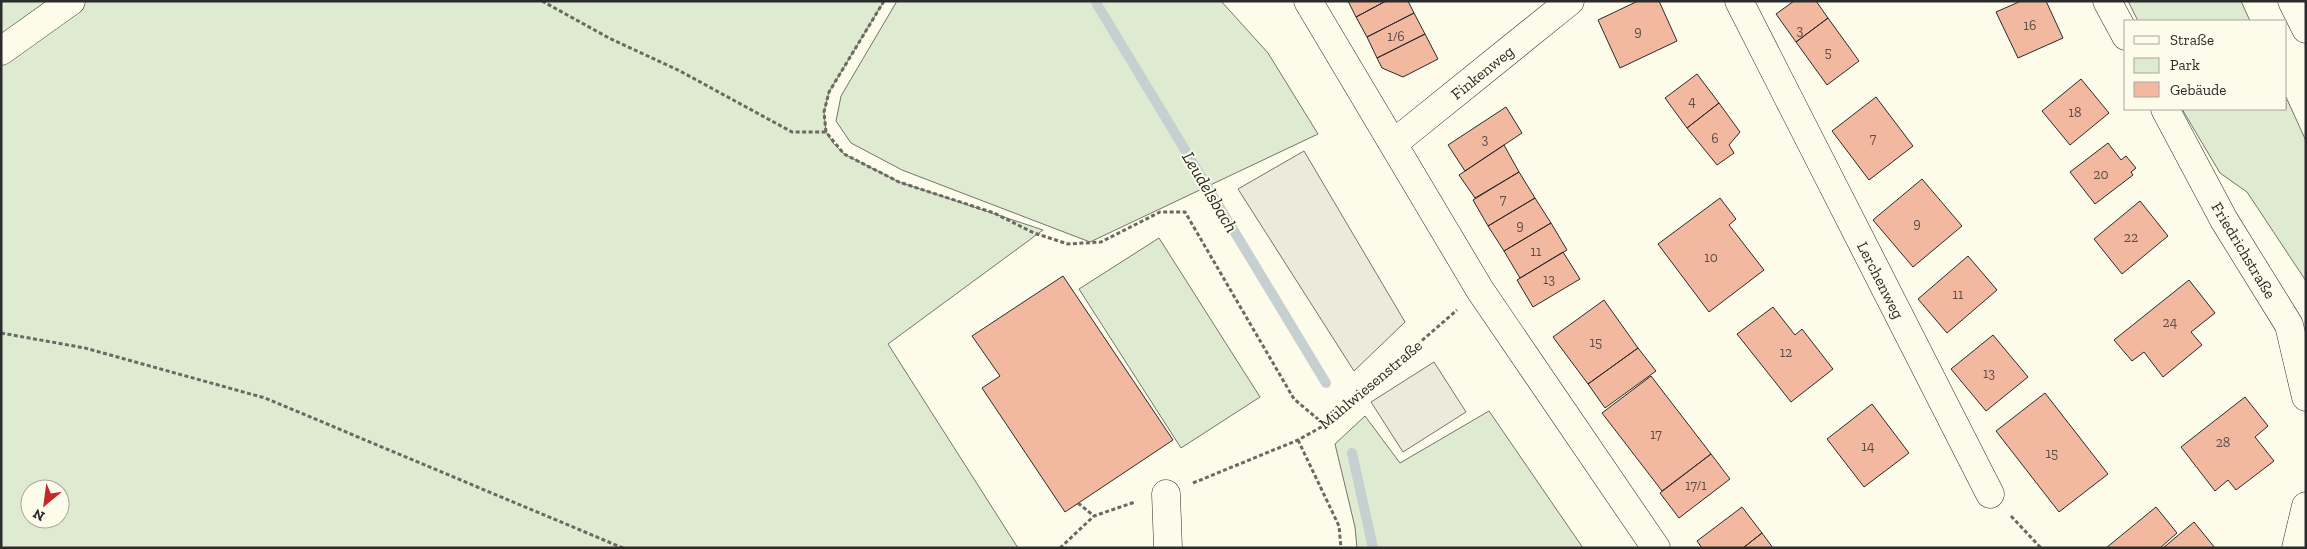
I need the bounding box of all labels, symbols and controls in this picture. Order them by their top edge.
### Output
house number: 16 [2024,17,2036,34]
legend [2124,20,2287,110]
house number: 3 [1797,22,1804,39]
house number: 9 [1634,23,1642,40]
house number: 1/6 [1387,28,1405,45]
text: Straße [2170,31,2214,49]
street label: Finkenweg [1447,41,1518,103]
house number: 5 [1824,44,1832,61]
text: Park [2170,56,2200,74]
text: Gebäude [2170,81,2226,99]
house number: 4 [1688,93,1696,110]
house number: 18 [2069,104,2081,121]
house number: 6 [1711,130,1719,147]
house number: 7 [1870,130,1877,147]
house number: 3 [1482,131,1489,148]
water label: Leudelsbach [1177,147,1243,237]
house number: 20 [2093,166,2109,183]
house number: 7 [1500,191,1507,208]
street label: Friedrichstraße [2207,199,2280,302]
house number: 9 [1913,215,1921,232]
house number: 9 [1516,217,1524,234]
house number: 22 [2124,229,2138,246]
street label: Lerchenweg [1853,238,1908,322]
house number: 11 [1531,243,1542,260]
house number: 10 [1704,249,1718,266]
house number: 13 [1543,271,1555,288]
house number: 11 [1953,286,1964,303]
house number: 24 [2163,314,2178,331]
house number: 15 [1590,334,1602,351]
street label: Mühlwiesenstraße [1315,336,1426,433]
house number: 12 [1780,344,1792,361]
house number: 13 [1983,365,1995,382]
house number: 17 [1650,426,1662,443]
house number: 28 [2216,434,2230,451]
house number: 14 [1862,438,1875,455]
house number: 15 [2046,445,2058,462]
house number: 17/1 [1685,477,1707,494]
north arrow [20,479,70,529]
text: N [30,505,48,525]

